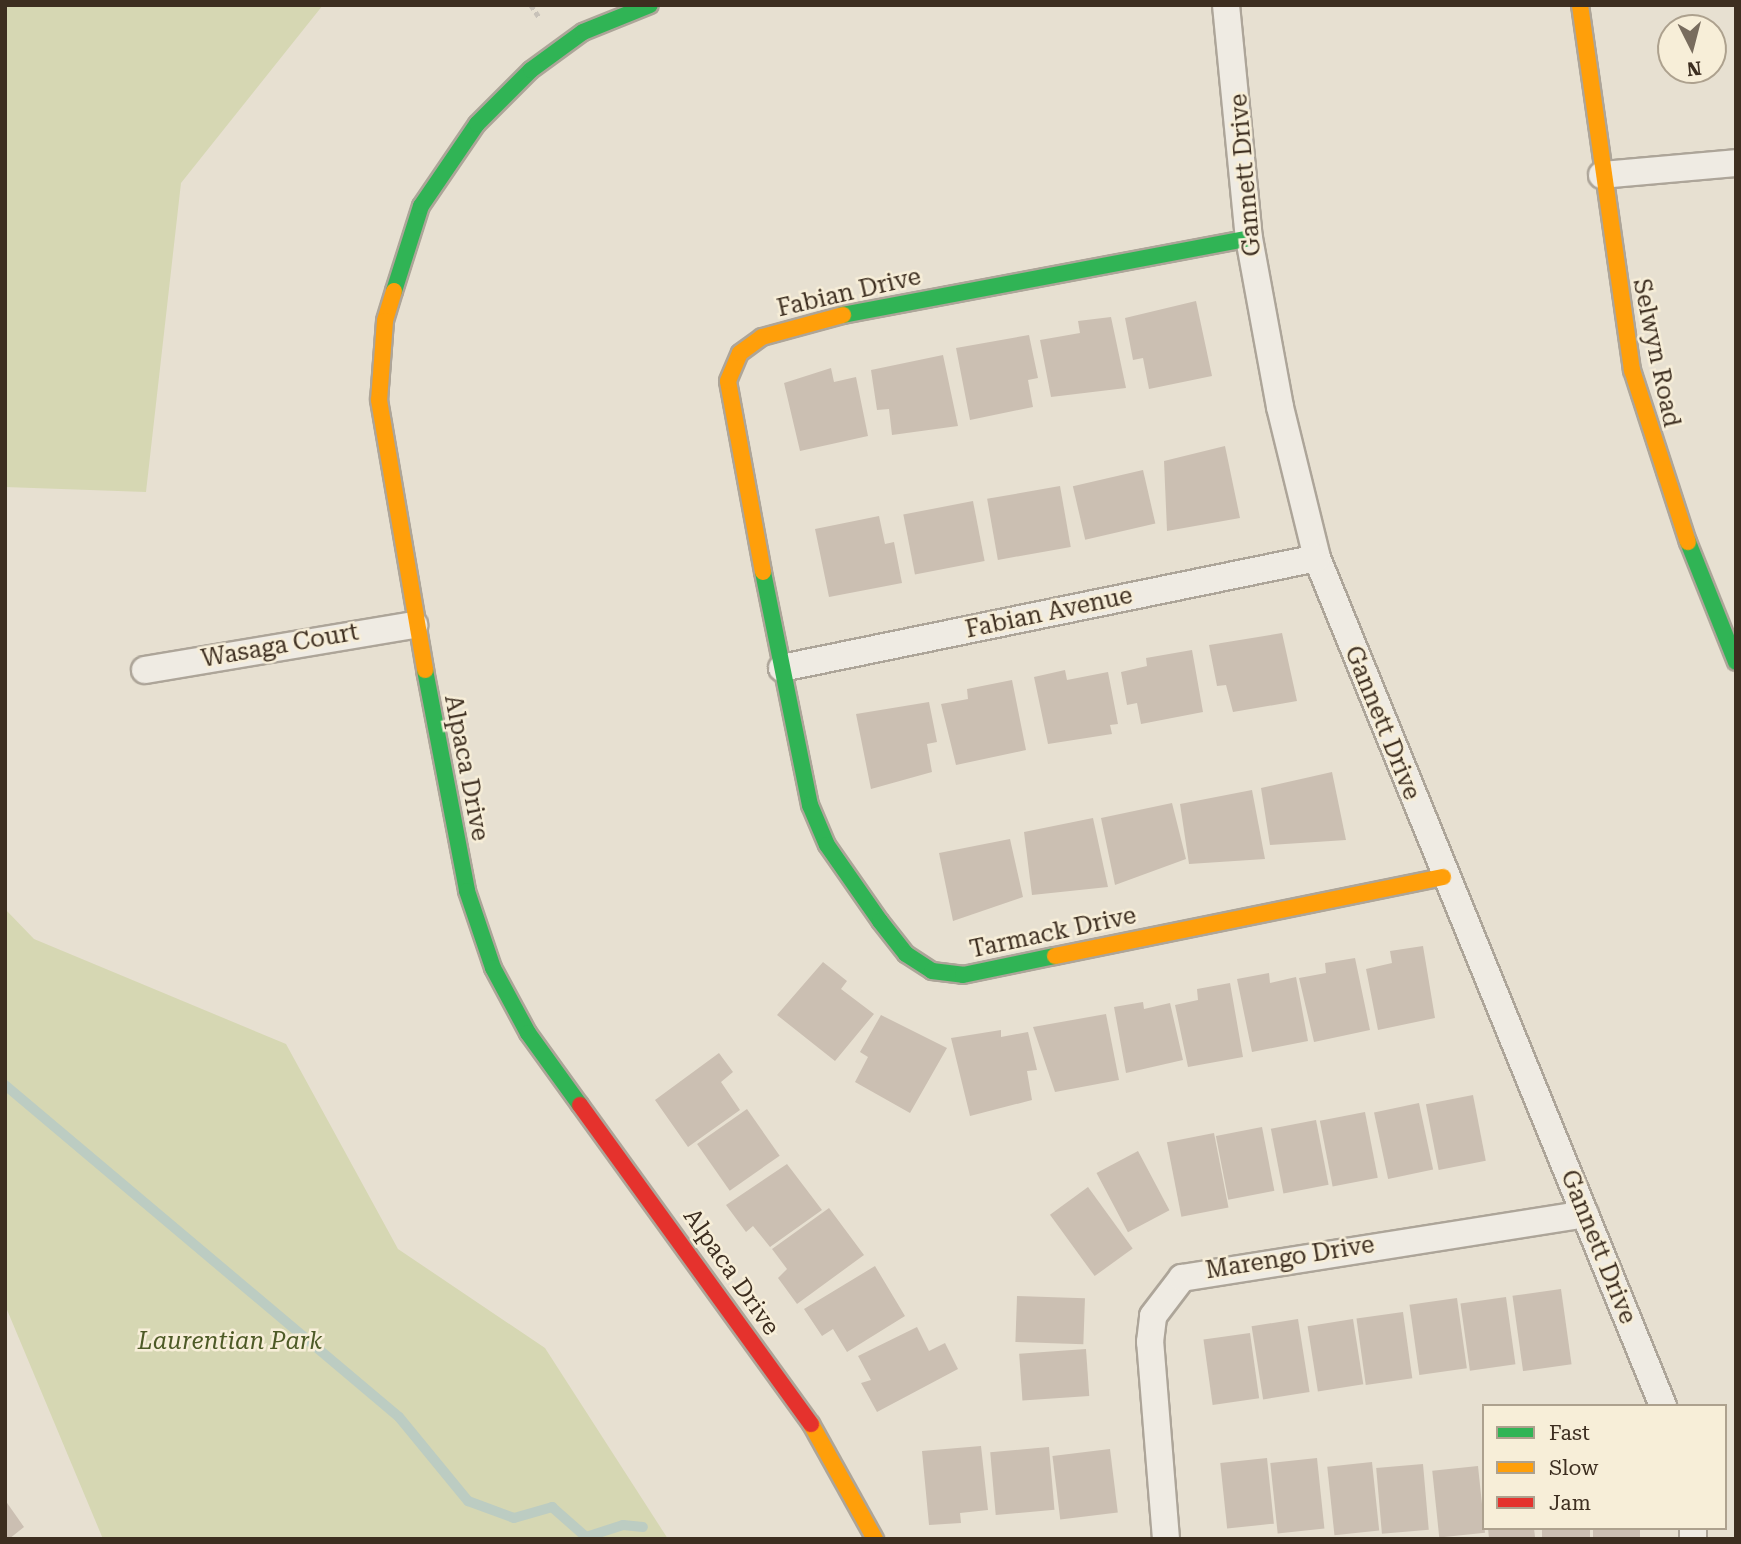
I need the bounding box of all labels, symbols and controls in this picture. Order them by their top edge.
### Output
north arrow [1657,14,1727,84]
text: N [1686,56,1703,81]
street label: Gannett Drive [1225,93,1267,257]
street label: Fabian Drive [774,262,924,324]
street label: Selwyn Road [1626,276,1686,430]
street label: Fabian Avenue [963,581,1135,645]
street label: Wasaga Court [199,618,361,674]
street label: Gannett Drive [1338,642,1426,804]
street label: Alpaca Drive [438,693,494,843]
street label: Tarmack Drive [967,901,1139,965]
street label: Gannett Drive [1554,1166,1642,1328]
street label: Alpaca Drive [677,1203,785,1341]
street label: Marengo Drive [1204,1230,1376,1286]
park label: Laurentian Park [138,1328,322,1356]
legend [1482,1404,1727,1530]
text: Fast [1549,1421,1590,1445]
text: Slow [1549,1456,1598,1480]
text: Jam [1549,1491,1591,1515]

